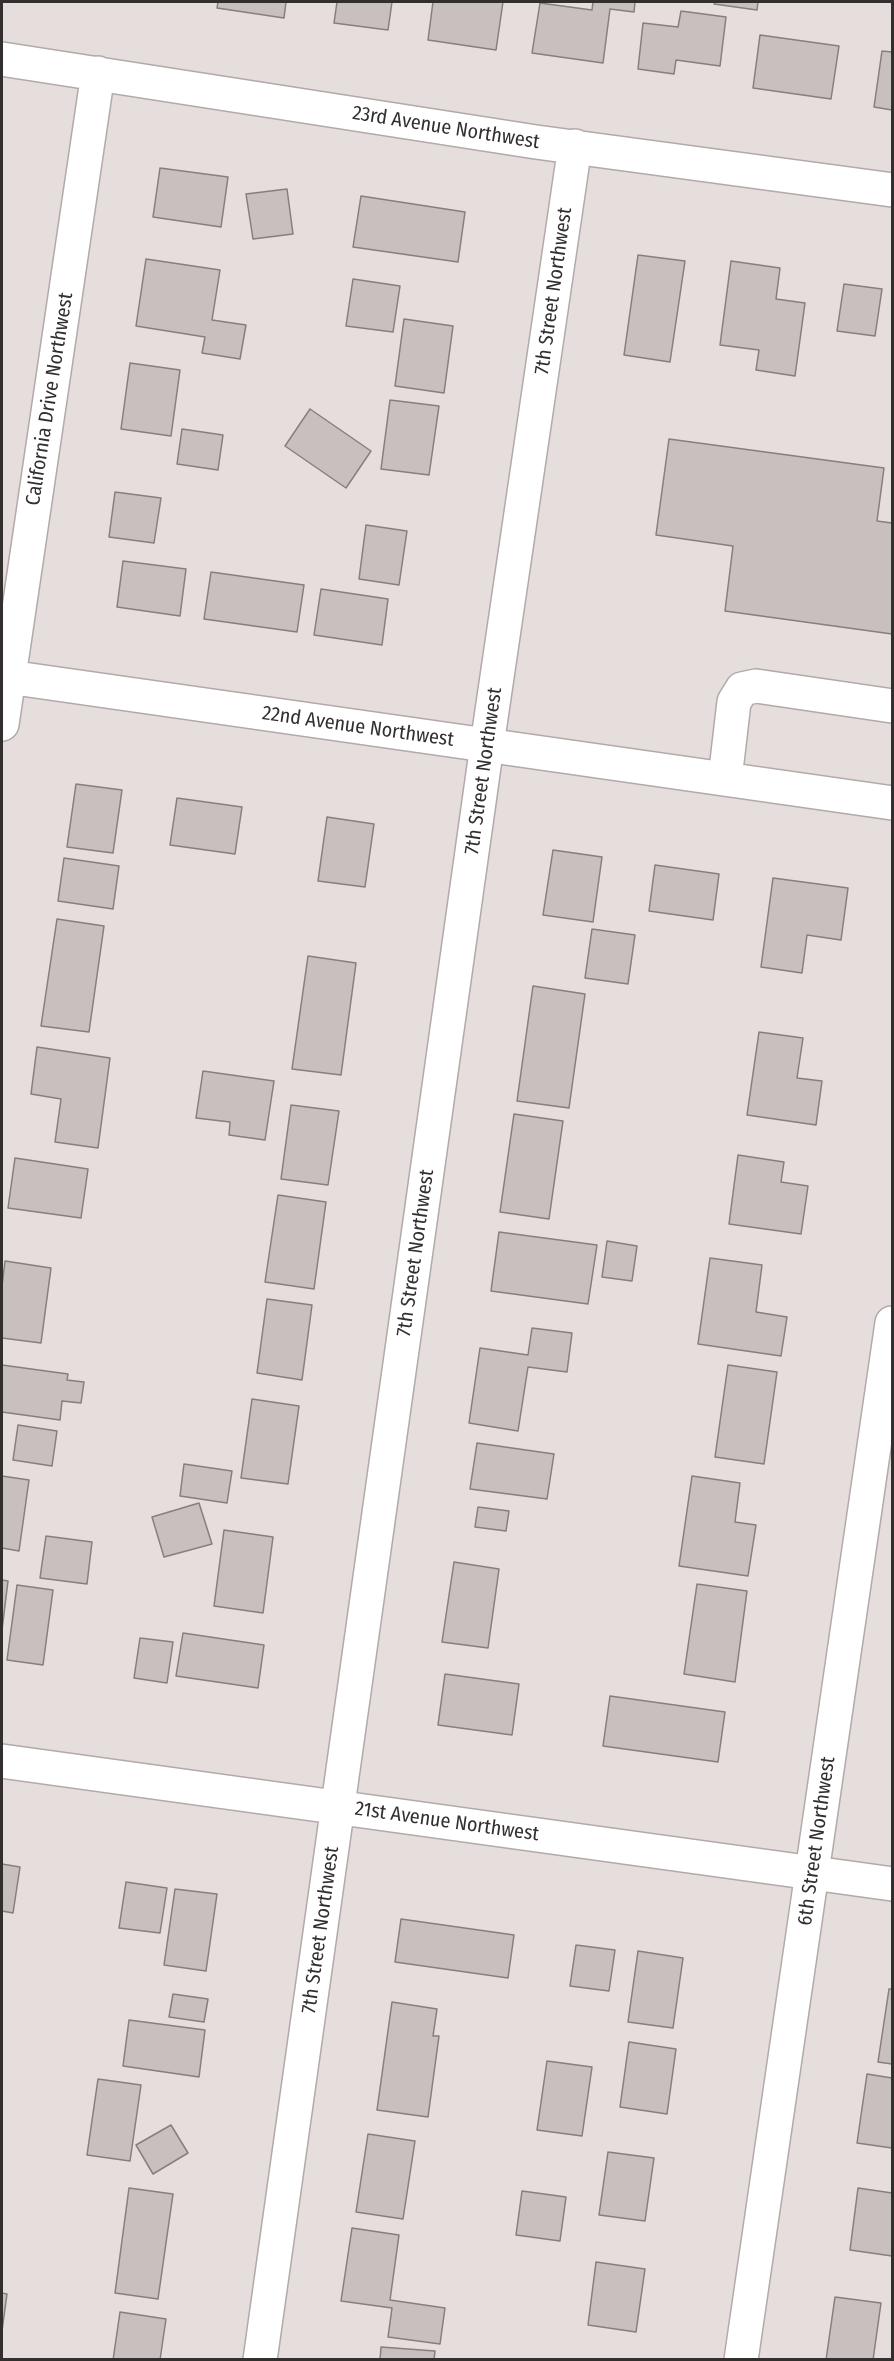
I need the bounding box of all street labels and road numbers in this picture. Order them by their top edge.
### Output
street label: 23rd Avenue Northwest [351,101,541,155]
street label: 7th Street Northwest [530,206,578,376]
street label: California Drive Northwest [21,291,79,507]
street label: 7th Street Northwest [460,686,508,856]
street label: 22nd Avenue Northwest [261,702,455,752]
street label: 7th Street Northwest [392,1168,440,1338]
street label: 6th Street Northwest [793,1755,841,1927]
street label: 21st Avenue Northwest [353,1797,541,1847]
street label: 7th Street Northwest [297,1845,345,2015]

